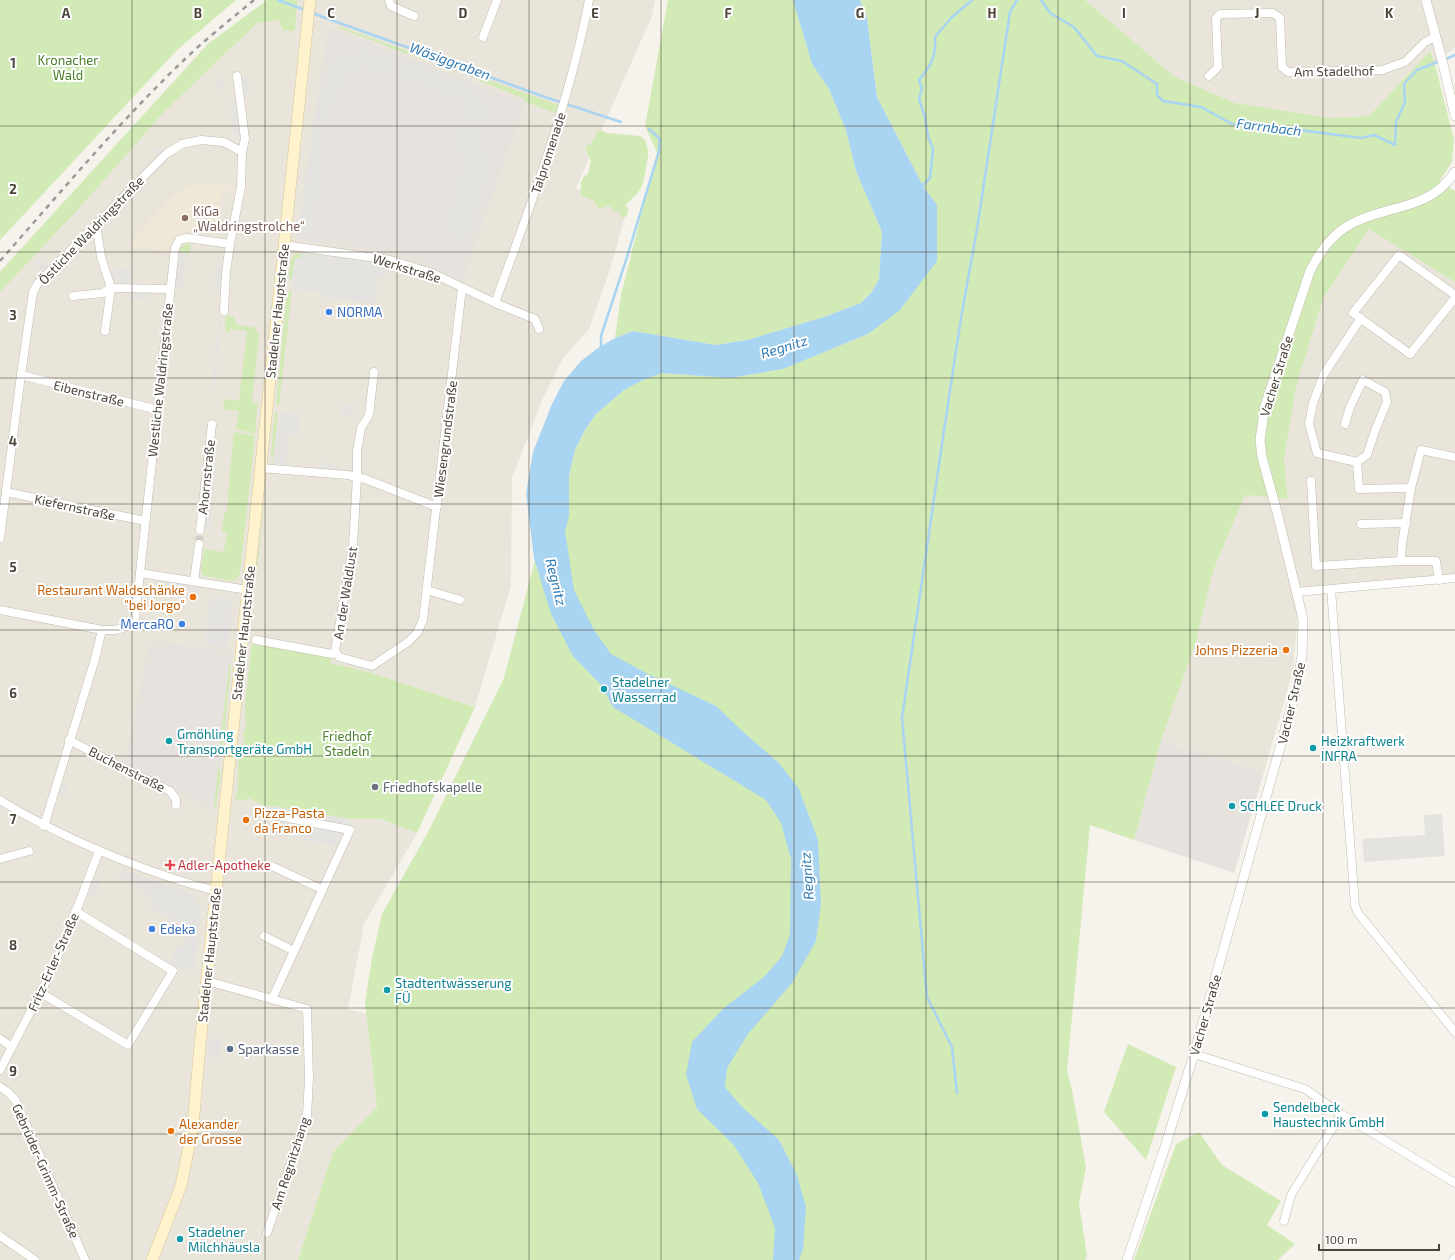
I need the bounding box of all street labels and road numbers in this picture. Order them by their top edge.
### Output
street label: Am Stadelhof [1294,62,1375,80]
street label: Talpromenade [527,110,569,196]
street label: Östliche Waldringstraße [35,172,147,288]
street label: Stadelner Hauptstraße [262,243,292,379]
street label: Werkstraße [371,250,443,286]
street label: Westliche Waldringstraße [144,302,176,458]
street label: Vacher Straße [1256,334,1296,418]
street label: Eibenstraße [52,377,126,409]
street label: Wiesengrundstraße [430,379,460,499]
street label: Ahornstraße [194,439,218,515]
street label: Kiefernstraße [33,491,117,523]
street label: An der Waldlust [330,545,360,641]
street label: Stadelner Hauptstraße [228,565,258,701]
street label: Vacher Straße [1274,660,1308,746]
street label: Buchenstraße [86,743,168,795]
street label: Stadelner Hauptstraße [194,887,224,1023]
street label: Fritz-Erler-Straße [24,910,82,1014]
street label: Vacher Straße [1186,973,1224,1057]
street label: Gebrüder-Grimm-Straße [9,1101,83,1241]
street label: Am Regnitzhang [267,1115,313,1211]

